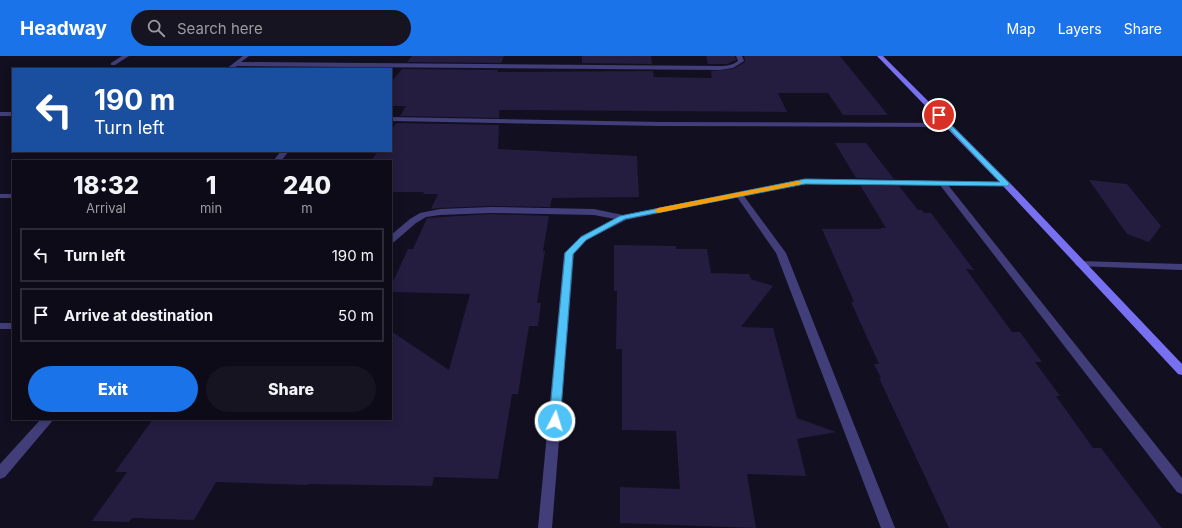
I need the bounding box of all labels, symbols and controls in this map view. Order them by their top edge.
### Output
search box [131,10,411,46]
text: Headway [20,17,107,40]
icon: search [145,17,167,39]
text: Search here [177,19,263,38]
text: Map [1007,20,1036,37]
text: Layers [1058,20,1102,37]
text: Share [1124,20,1162,37]
text: 190 m [94,83,175,117]
icon: left [28,84,80,136]
pin [922,98,956,132]
icon: arrive [928,104,950,126]
text: Turn left [94,117,164,138]
text: 18:32 [73,171,139,200]
text: 1 [206,171,216,200]
text: 240 [283,171,331,200]
text: Arrival [86,200,126,216]
text: min [200,200,222,216]
text: m [301,200,313,216]
icon: left [30,244,52,266]
text: Turn left [64,246,125,265]
text: 190 m [332,246,374,265]
icon: arrive [30,304,52,326]
text: Arrive at destination [64,306,213,325]
text: 50 m [338,306,374,325]
button: Exit [28,366,198,412]
button: Share [206,366,376,412]
position arrow [534,400,576,442]

